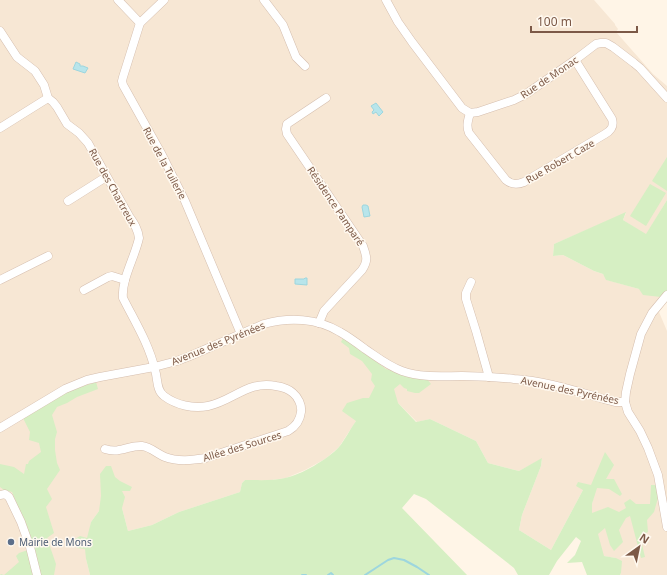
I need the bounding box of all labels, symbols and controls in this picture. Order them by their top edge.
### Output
scale bar [531,8,637,34]
text: 100 m [537,13,572,30]
street label: Rue de Monac [517,52,581,101]
street label: Rue de la Tuilerie [140,124,190,202]
street label: Rue Robert Caze [523,135,597,186]
street label: Rue des Chartreux [86,146,140,229]
street label: Résidence Pamparé [304,164,368,249]
street label: Avenue des Pyrénées [169,318,267,368]
street label: Avenue des Pyrénées [520,373,620,407]
street label: Allée des Sources [201,427,283,465]
north arrow [619,527,659,567]
text: N [637,529,653,547]
place label: Mairie de Mons [19,535,92,549]
marker: Mairie de Mons [6,537,16,547]

